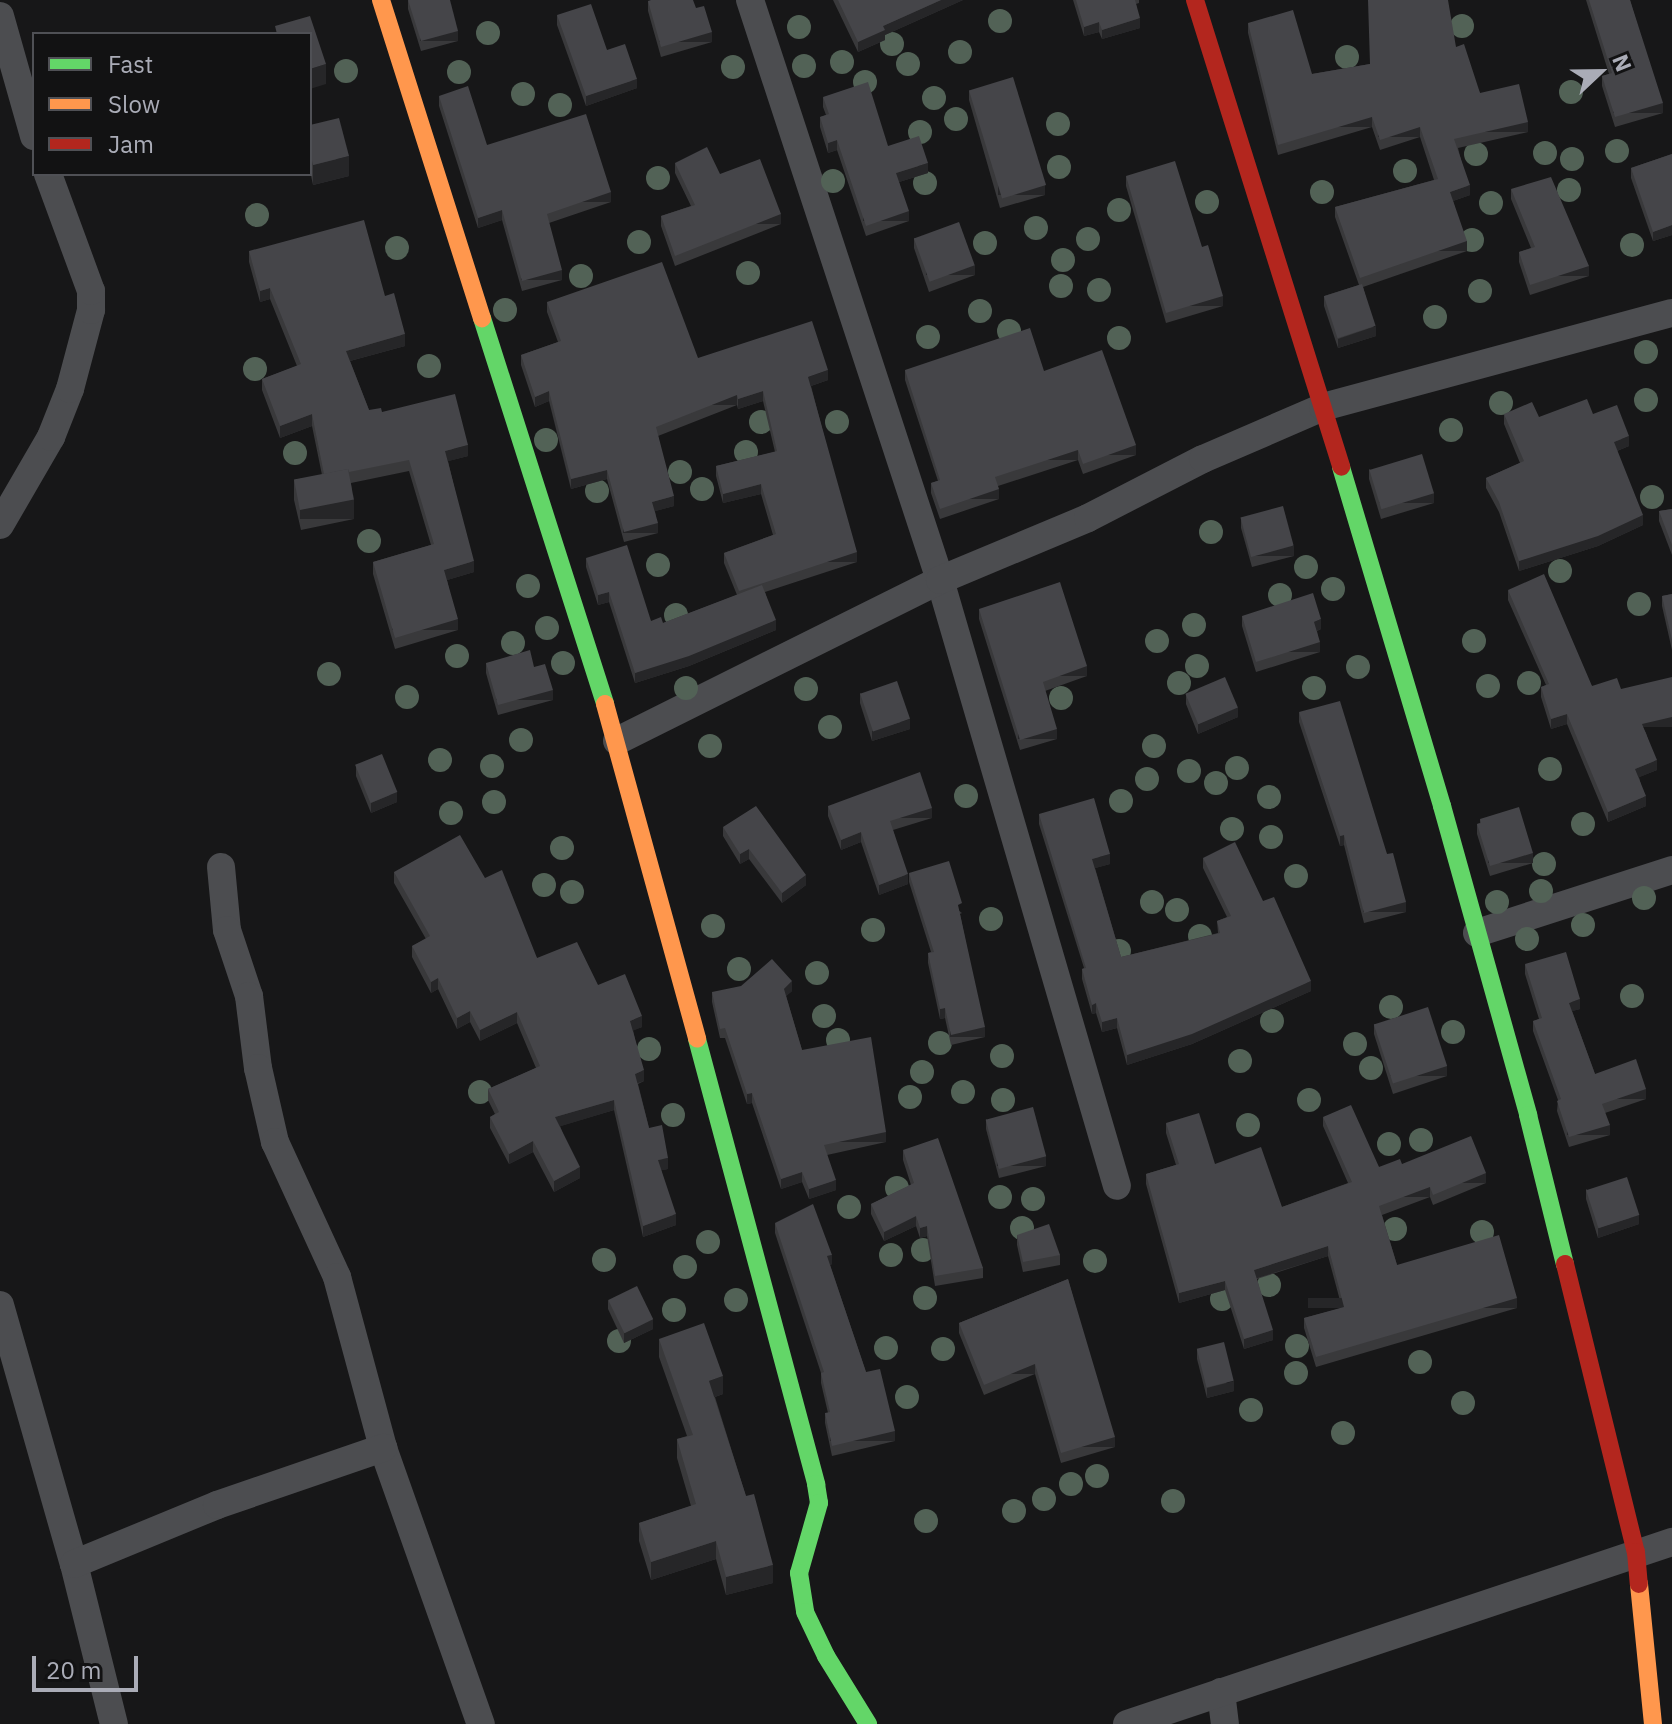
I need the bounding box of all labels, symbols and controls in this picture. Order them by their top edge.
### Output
legend [32,32,312,176]
north arrow [1560,32,1640,112]
text: Fast [108,48,153,80]
text: N [1606,50,1639,76]
text: Slow [108,88,160,120]
text: Jam [108,128,154,160]
scale bar [36,1640,142,1690]
text: 20 m [46,1654,101,1686]

